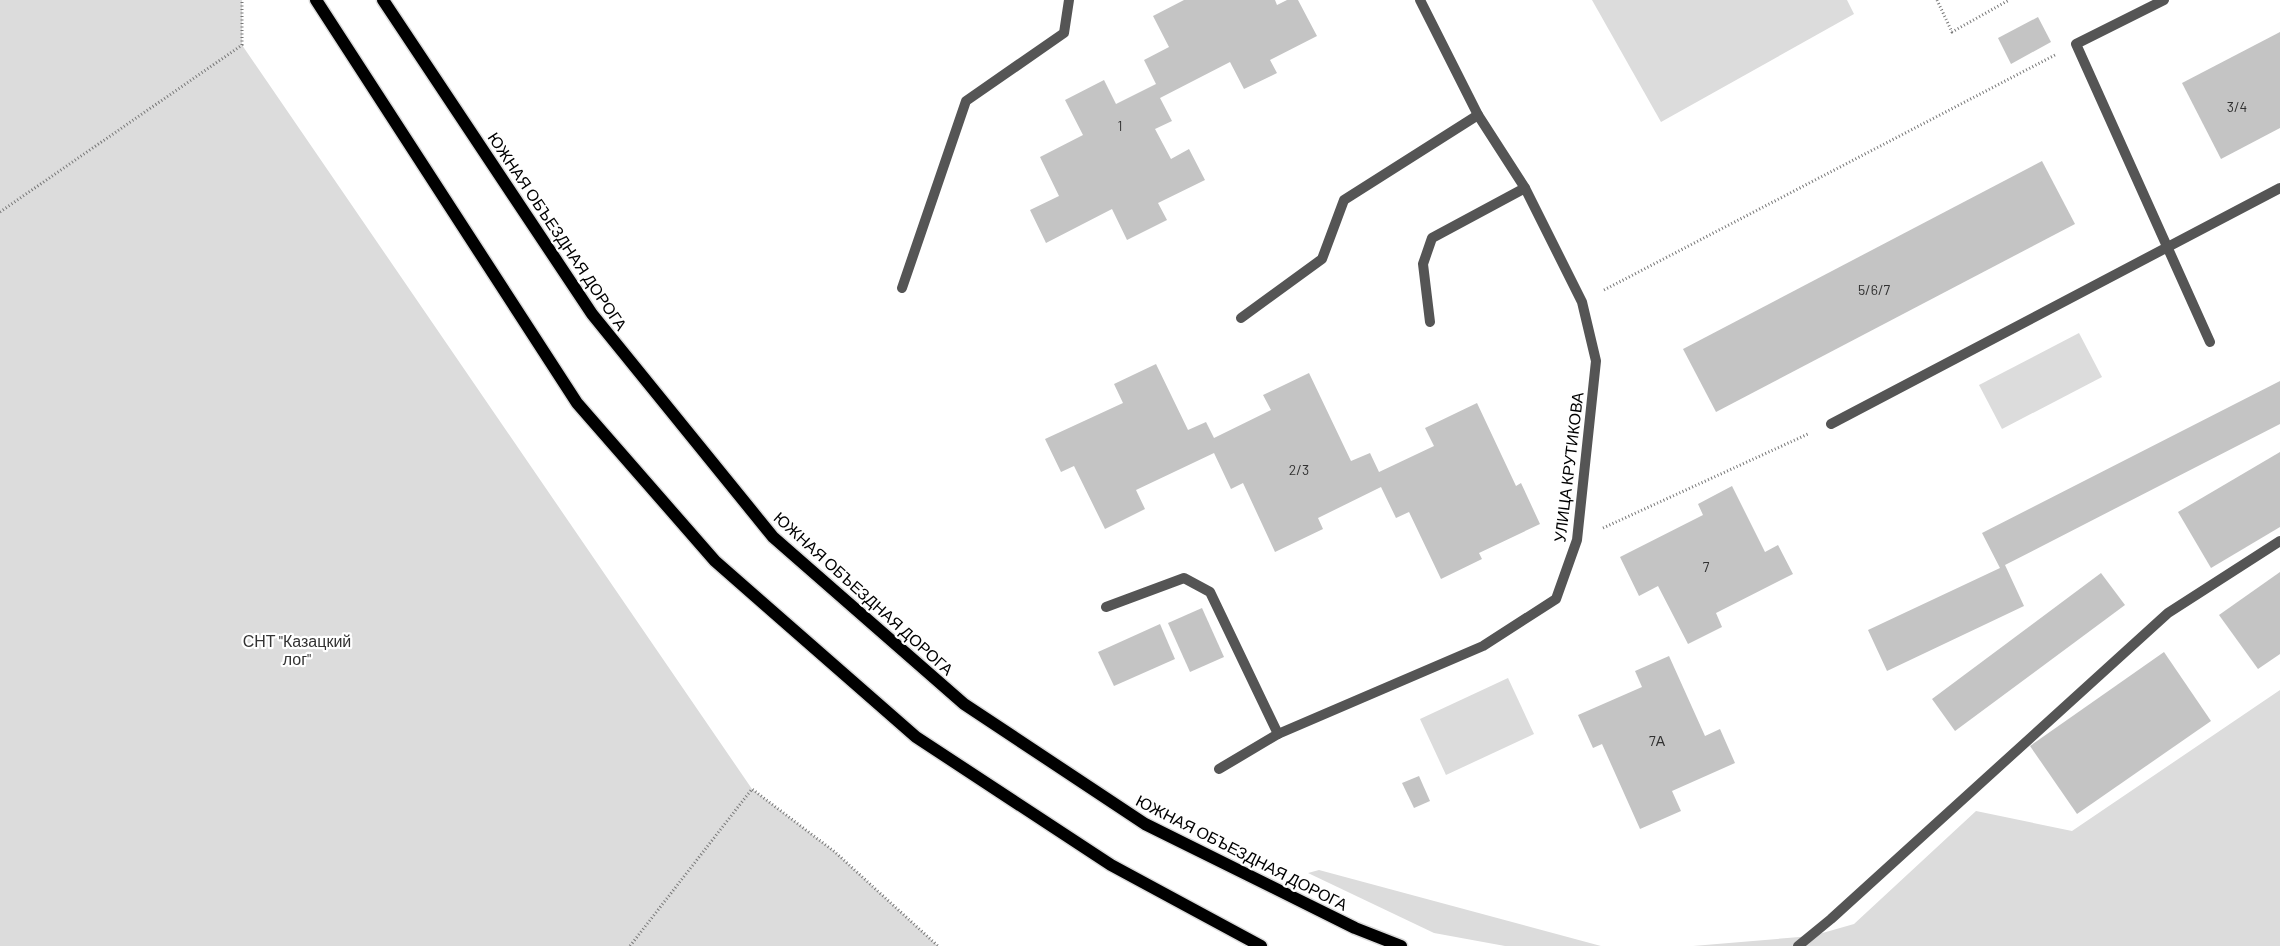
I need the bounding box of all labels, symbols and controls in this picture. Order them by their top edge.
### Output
house number: 3/4 [2227,98,2247,115]
house number: 1 [1118,117,1122,134]
street label: ЮЖНАЯ ОБЪЕЗДНАЯ ДОРОГА [484,128,632,334]
house number: 5/6/7 [1858,281,1890,298]
street label: УЛИЦА КРУТИКОВА [1549,391,1587,543]
house number: 2/3 [1289,461,1309,478]
street label: ЮЖНАЯ ОБЪЕЗДНАЯ ДОРОГА [770,507,958,679]
house number: 7 [1703,558,1710,575]
park label: СНТ "Казацкий лог" [243,631,351,668]
house number: 7А [1649,732,1666,749]
street label: ЮЖНАЯ ОБЪЕЗДНАЯ ДОРОГА [1133,790,1351,914]

